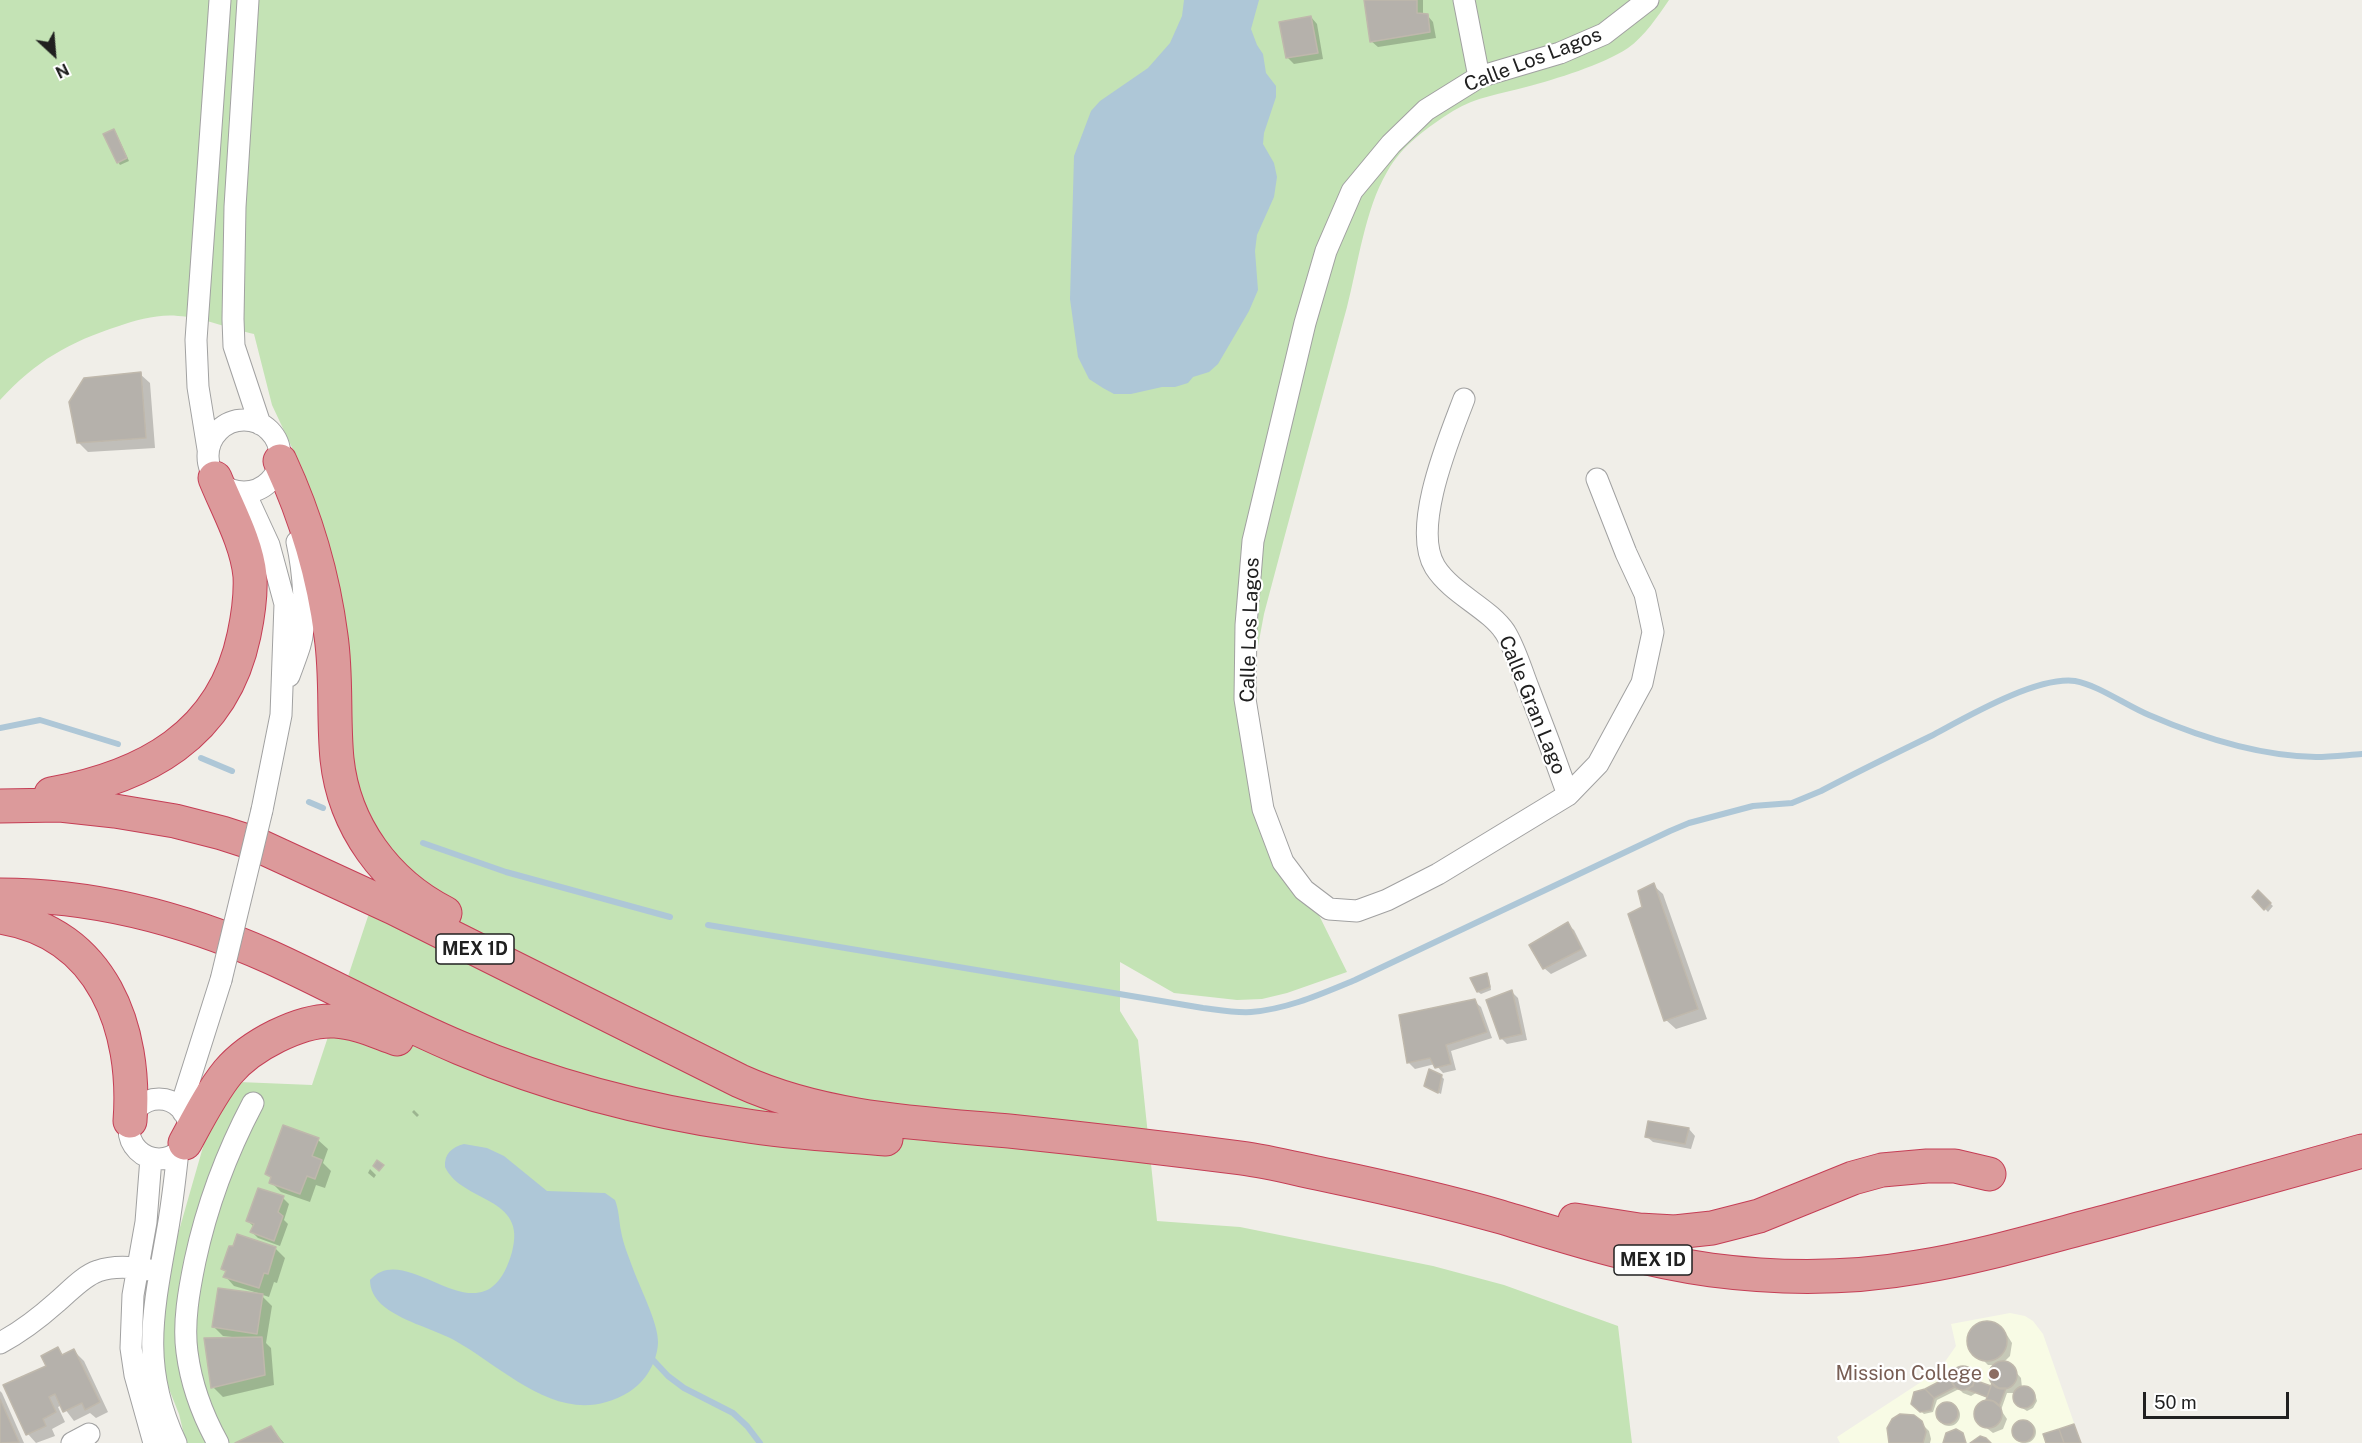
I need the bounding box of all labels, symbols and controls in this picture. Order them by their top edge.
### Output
street label: Calle Los Lagos [1461,23,1605,97]
north arrow [24,24,84,84]
text: N [52,59,72,82]
street label: Calle Los Lagos [1235,557,1265,703]
street label: Calle Gran Lago [1493,632,1571,778]
road number: MEX 1D [436,934,514,964]
road number: MEX 1D [1614,1245,1692,1275]
place label: Mission College [1835,1362,1982,1386]
marker: Mission College [1987,1367,2001,1381]
scale bar [2146,1380,2292,1418]
text: 50 m [2154,1392,2197,1413]

